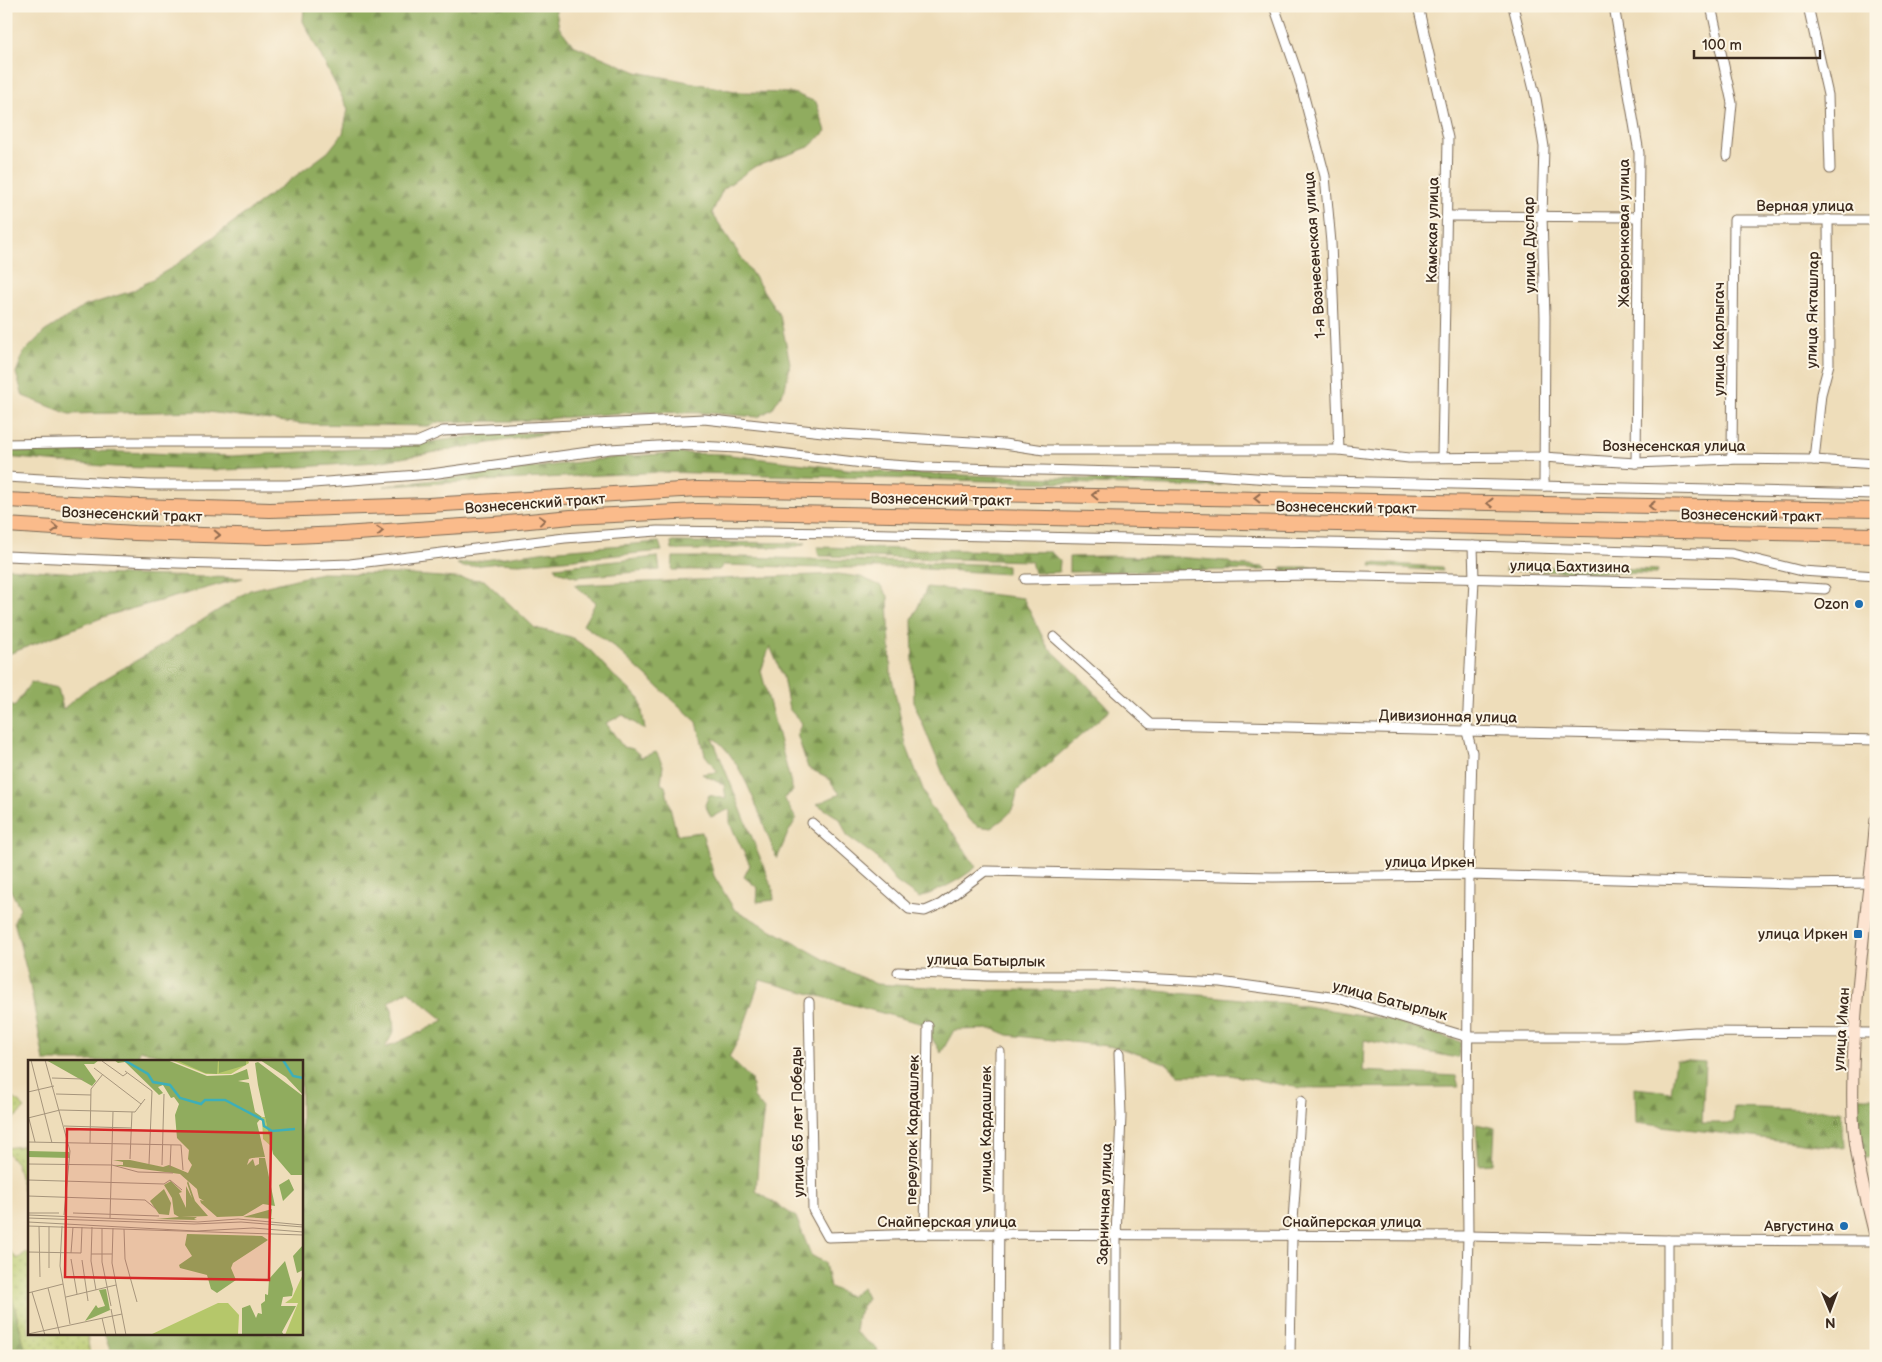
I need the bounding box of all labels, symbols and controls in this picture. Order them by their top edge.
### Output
scale bar [1694,28,1821,60]
text: 100 m [1702,36,1742,55]
street label: Жаворонковая улица [1615,159,1634,307]
street label: 1-я Вознесенская улица [1300,171,1330,339]
street label: Камская улица [1423,177,1443,283]
street label: улица Дуслар [1520,196,1540,293]
street label: Верная улица [1756,197,1854,216]
street label: улица Якташлар [1802,251,1824,369]
street label: улица Карлыгач [1710,282,1729,396]
street label: Вознесенская улица [1602,437,1746,456]
street label: Вознесенский тракт [870,489,1012,511]
street label: Вознесенский тракт [464,490,606,518]
one-way arrow [1090,490,1098,501]
one-way arrow [1253,493,1261,504]
street label: Вознесенский тракт [1275,497,1417,519]
one-way arrow [1485,498,1493,508]
one-way arrow [1648,501,1656,511]
street label: Вознесенский тракт [61,503,203,527]
street label: Вознесенский тракт [1680,505,1822,527]
one-way arrow [538,514,546,525]
one-way arrow [51,523,59,534]
one-way arrow [376,526,384,537]
one-way arrow [214,530,221,540]
street label: улица Бахтизина [1510,556,1630,578]
place label: Ozon [1814,595,1849,614]
marker: Ozon [1853,598,1865,610]
street label: Дивизионная улица [1379,706,1517,728]
street label: улица Иркен [1385,853,1475,872]
place label: улица Иркен [1758,925,1848,944]
marker: улица Иркен [1852,928,1864,940]
street label: улица Батырлык [927,950,1045,972]
street label: улица Батырлык [1330,977,1450,1025]
street label: улица Иман [1830,986,1854,1072]
street label: улица 65 лет Победы [787,1046,809,1198]
street label: переулок Кардашлек [902,1055,924,1205]
inset map [28,1060,302,1334]
street label: улица Кардашлек [977,1066,996,1192]
street label: Зарничная улица [1093,1143,1117,1265]
street label: Снайперская улица [877,1213,1017,1232]
street label: Снайперская улица [1282,1213,1422,1232]
place label: Августина [1763,1217,1834,1236]
marker: Августина [1838,1220,1850,1232]
north arrow [1804,1284,1854,1334]
text: N [1825,1314,1836,1331]

